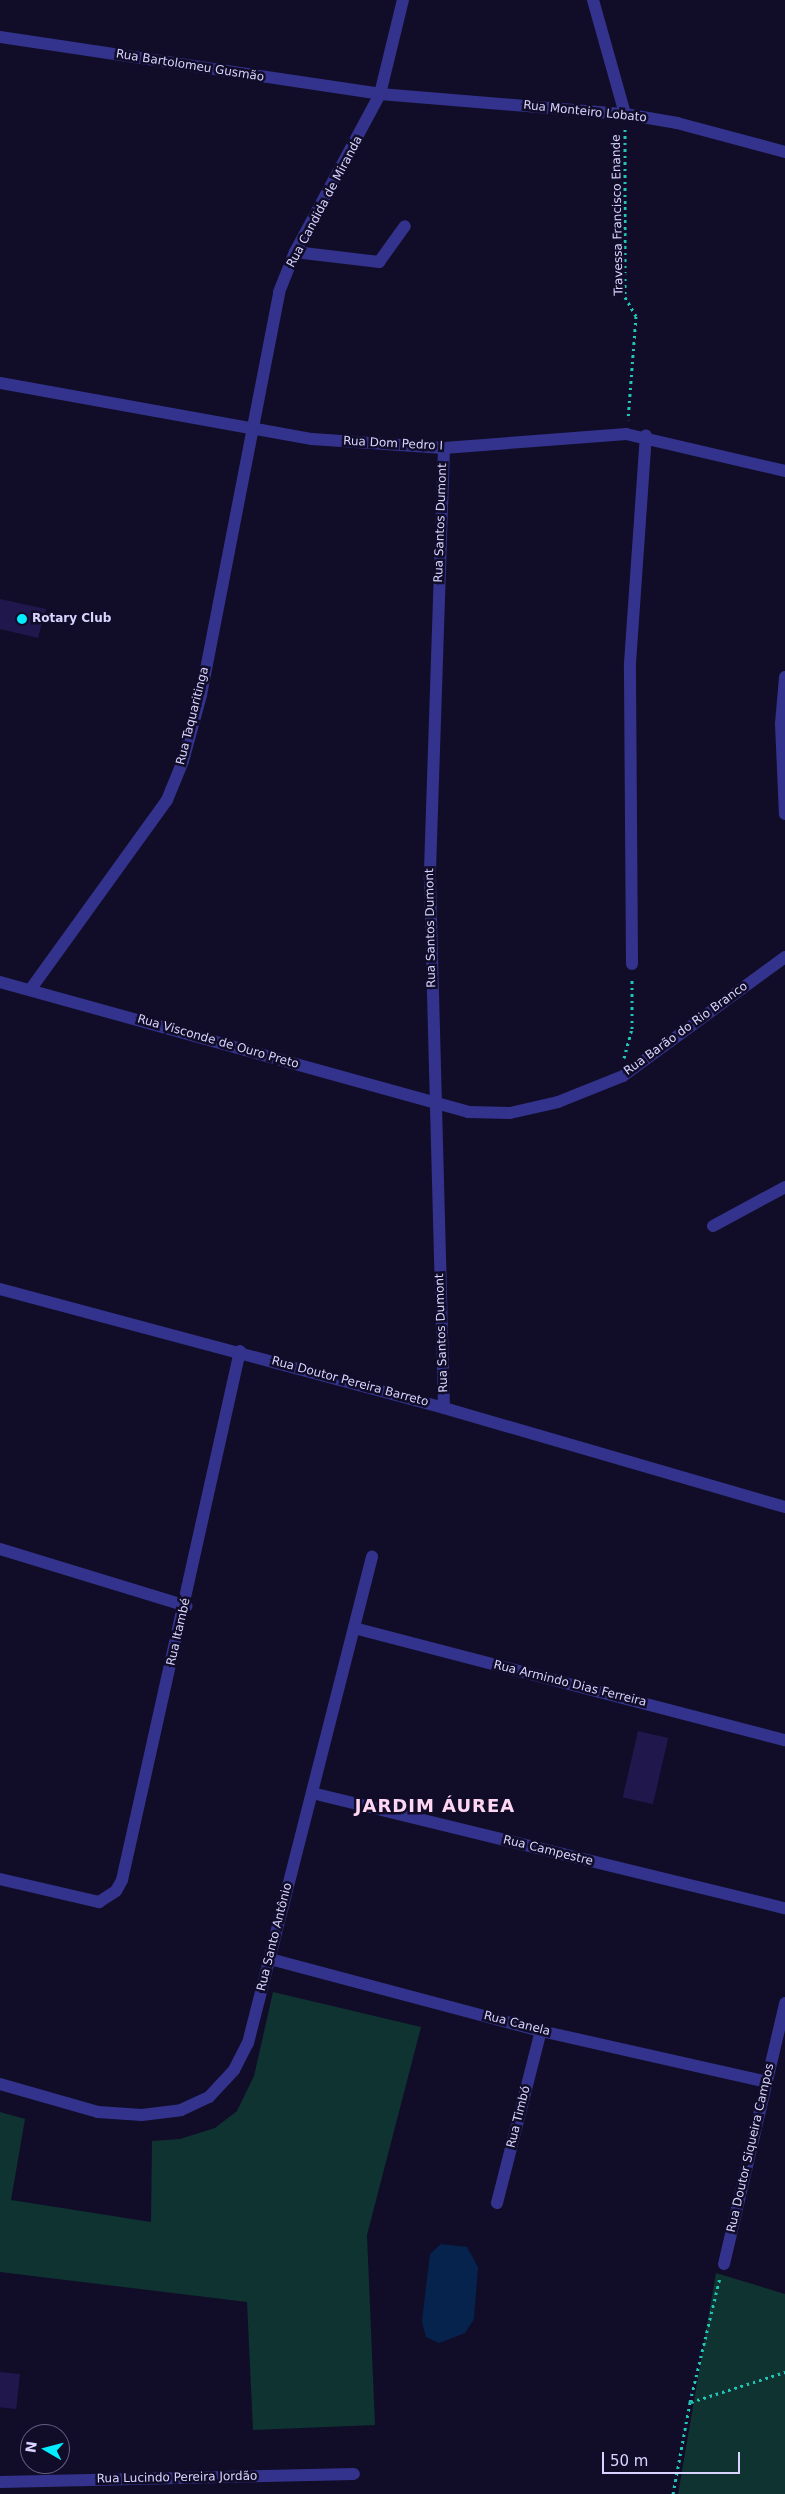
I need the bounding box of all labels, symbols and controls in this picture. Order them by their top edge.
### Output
street label: Rua Bartolomeu Gusmão [115,47,265,85]
street label: Rua Monteiro Lobato [523,98,647,126]
street label: Rua Candida de Miranda [284,134,366,270]
street label: Travessa Francisco Enande [609,134,627,296]
street label: Rua Dom Pedro I [343,434,443,454]
street label: Rua Santos Dumont [432,463,450,583]
place label: Rotary Club [32,612,111,626]
marker: Rotary Club [16,613,28,625]
street label: Rua Taquaritinga [174,665,212,767]
street label: Rua Santos Dumont [423,868,439,988]
street label: Rua Barão do Rio Branco [621,979,751,1079]
street label: Rua Visconde de Ouro Preto [136,1012,300,1072]
street label: Rua Santos Dumont [433,1273,451,1393]
street label: Rua Doutor Pereira Barreto [270,1354,430,1410]
street label: Rua Itambé [164,1597,194,1667]
street label: Rua Armindo Dias Ferreira [492,1658,648,1710]
district label: JARDIM ÁUREA [353,1795,517,1817]
street label: Rua Campestre [502,1833,594,1869]
street label: Rua Santo Antônio [255,1881,295,1993]
street label: Rua Canela [482,2009,552,2039]
street label: Rua Doutor Siqueira Campos [725,2062,777,2234]
street label: Rua Timbó [504,2084,534,2150]
north arrow [20,2424,70,2474]
text: N [22,2440,40,2454]
scale bar [605,2442,742,2474]
text: 50 m [610,2452,648,2470]
street label: Rua Lucindo Pereira Jordão [97,2469,257,2487]

